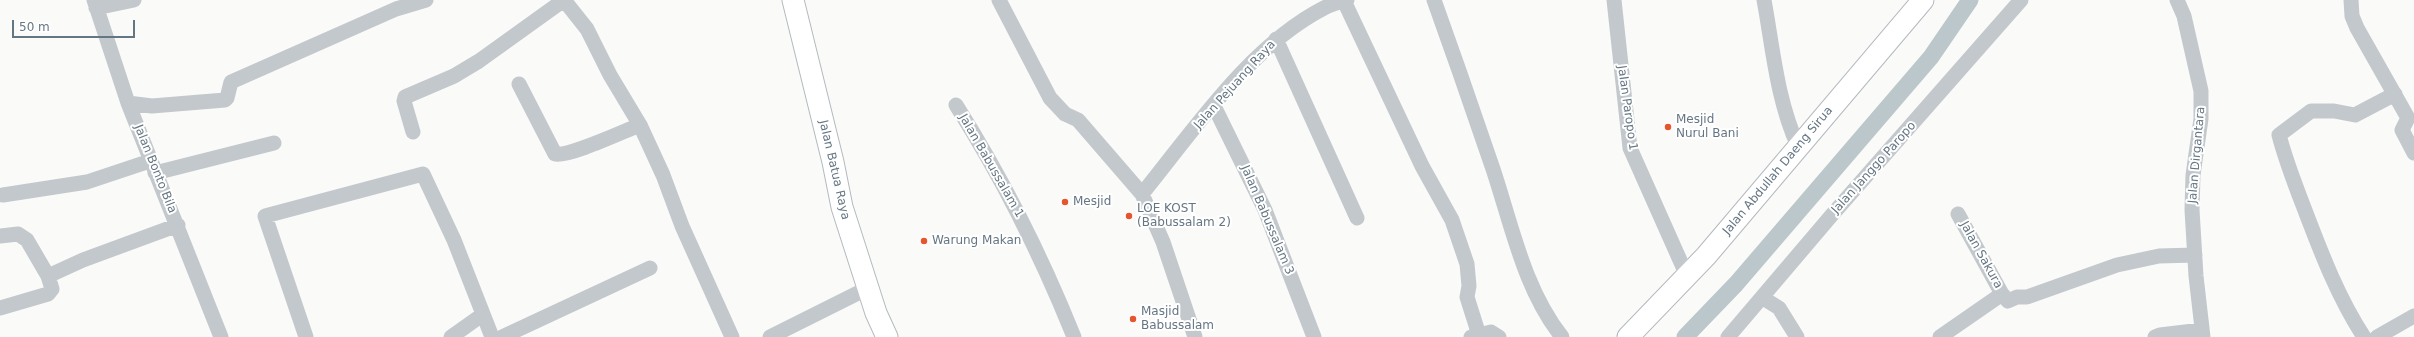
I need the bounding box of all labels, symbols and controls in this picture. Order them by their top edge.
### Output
scale bar [14,12,137,38]
text: 50 m [19,20,50,34]
street label: Jalan Pejuang Raya [1191,38,1279,132]
street label: Jalan Paropo 1 [1614,65,1640,151]
street label: Jalan Abdullah Daeng Sirua [1720,104,1836,238]
street label: Jalan Dirgantara [2186,106,2208,204]
street label: Jalan Babussalam 1 [955,112,1027,220]
place label: Mesjid Nurul Bani [1676,113,1739,141]
street label: Jalan Batua Raya [816,119,852,221]
street label: Jalan Janggo Paropo [1829,119,1919,217]
marker: Mesjid Nurul Bani [1663,122,1673,132]
street label: Jalan Bonto Bila [131,123,179,215]
street label: Jalan Babussalam 3 [1237,163,1297,277]
place label: Mesjid [1073,195,1111,209]
marker: Mesjid [1060,197,1070,207]
place label: LOE KOST (Babussalam 2) [1137,202,1231,230]
marker: LOE KOST (Babussalam 2) [1124,211,1134,221]
street label: Jalan Sakura [1957,219,2005,291]
place label: Warung Makan [932,234,1021,248]
marker: Warung Makan [919,236,929,246]
place label: Masjid Babussalam [1141,305,1214,333]
marker: Masjid Babussalam [1128,314,1138,324]

